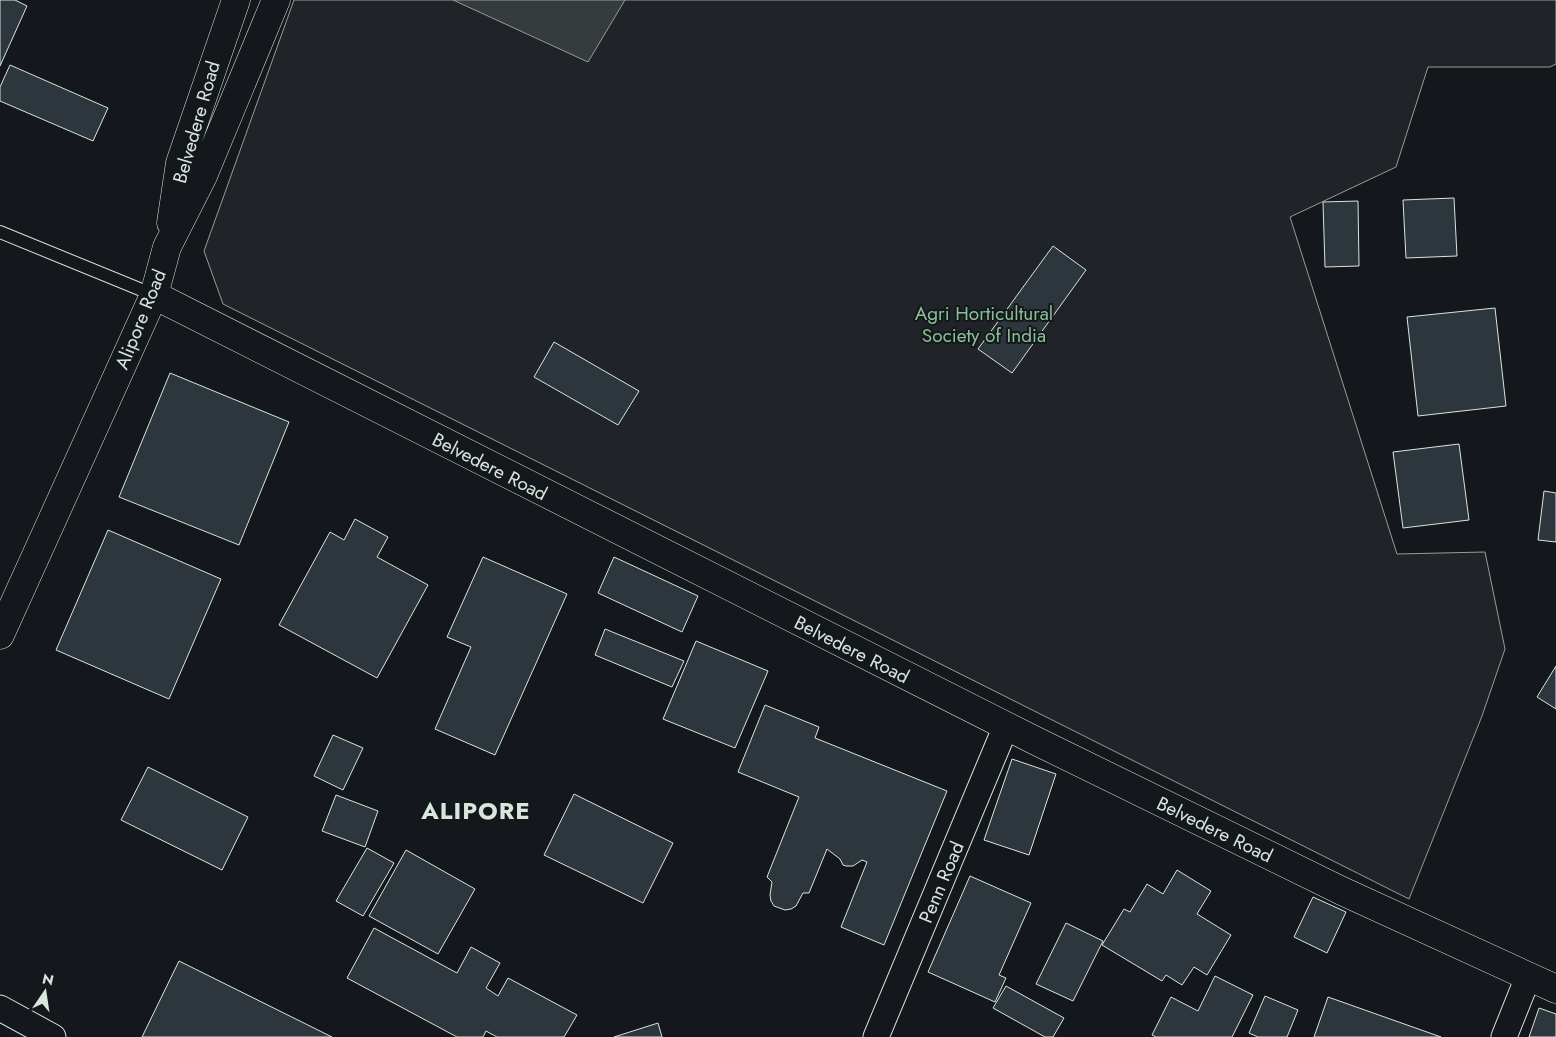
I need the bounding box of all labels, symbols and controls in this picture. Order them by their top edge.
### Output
street label: Belvedere Road [166,58,227,186]
street label: Alipore Road [108,265,173,373]
park label: Agri Horticultural Society of India [915,300,1053,349]
street label: Belvedere Road [428,426,552,507]
street label: Belvedere Road [790,609,914,690]
street label: Belvedere Road [1152,790,1277,869]
district label: ALIPORE [420,793,531,828]
street label: Penn Road [912,837,971,927]
north arrow [20,967,70,1017]
text: N [40,968,56,990]

